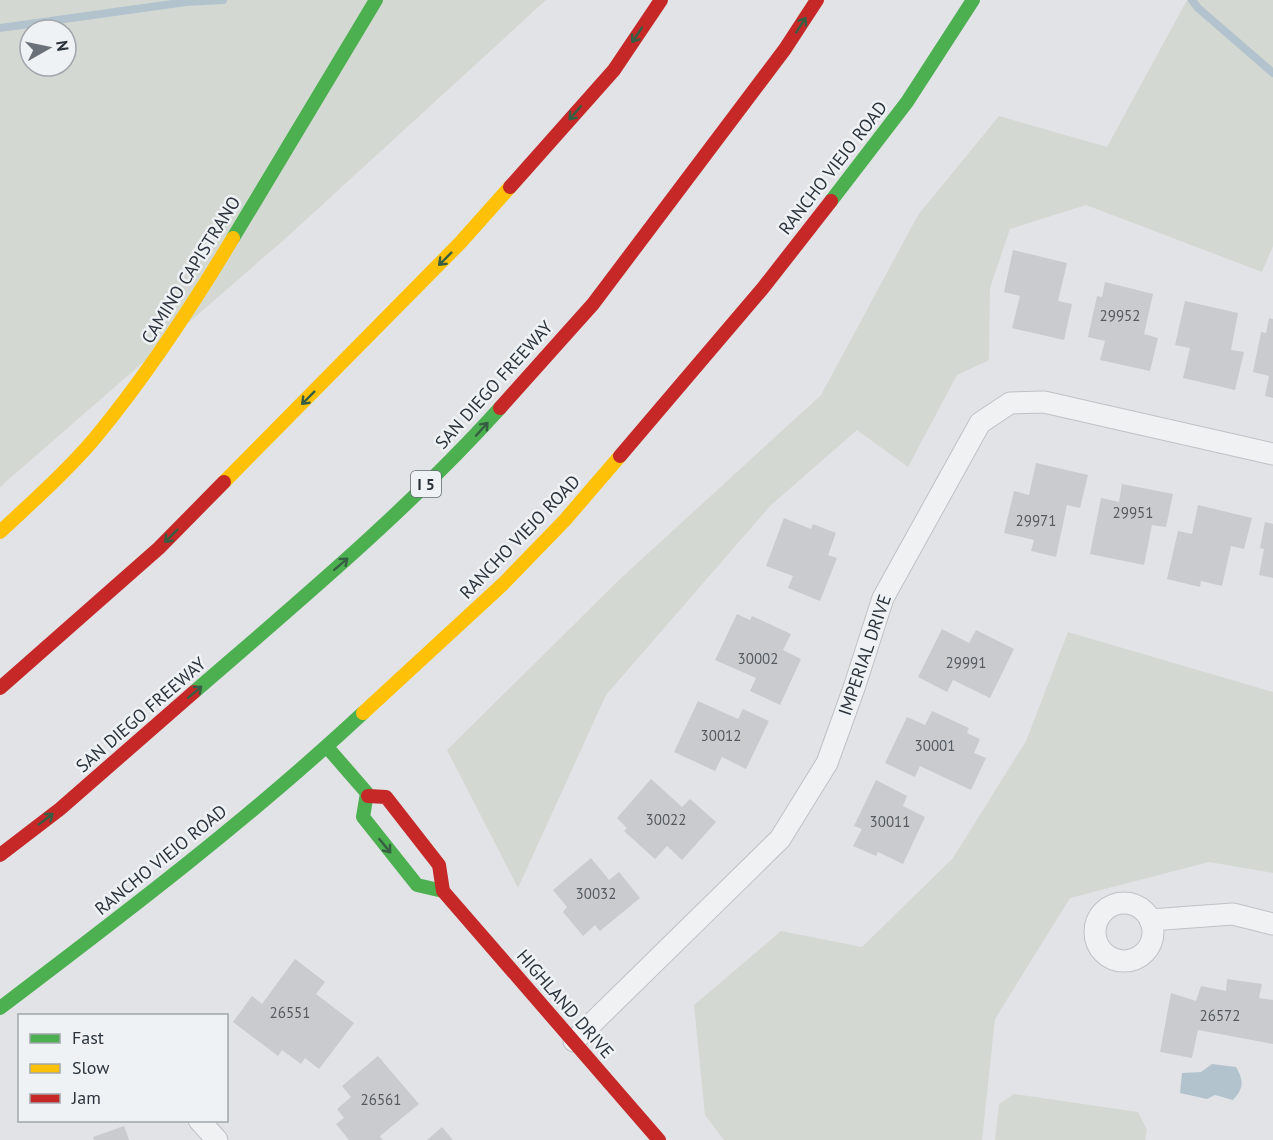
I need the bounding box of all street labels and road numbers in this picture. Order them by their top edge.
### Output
street label: RANCHO VIEJO ROAD [773,96,892,239]
street label: CAMINO CAPISTRANO [136,192,245,348]
street label: SAN DIEGO FREEWAY [430,316,557,454]
street label: RANCHO VIEJO ROAD [455,470,585,603]
road number: I 5 [411,471,441,497]
street label: IMPERIAL DRIVE [833,591,896,718]
street label: SAN DIEGO FREEWAY [71,652,210,777]
street label: RANCHO VIEJO ROAD [90,799,231,920]
street label: HIGHLAND DRIVE [512,945,619,1063]

